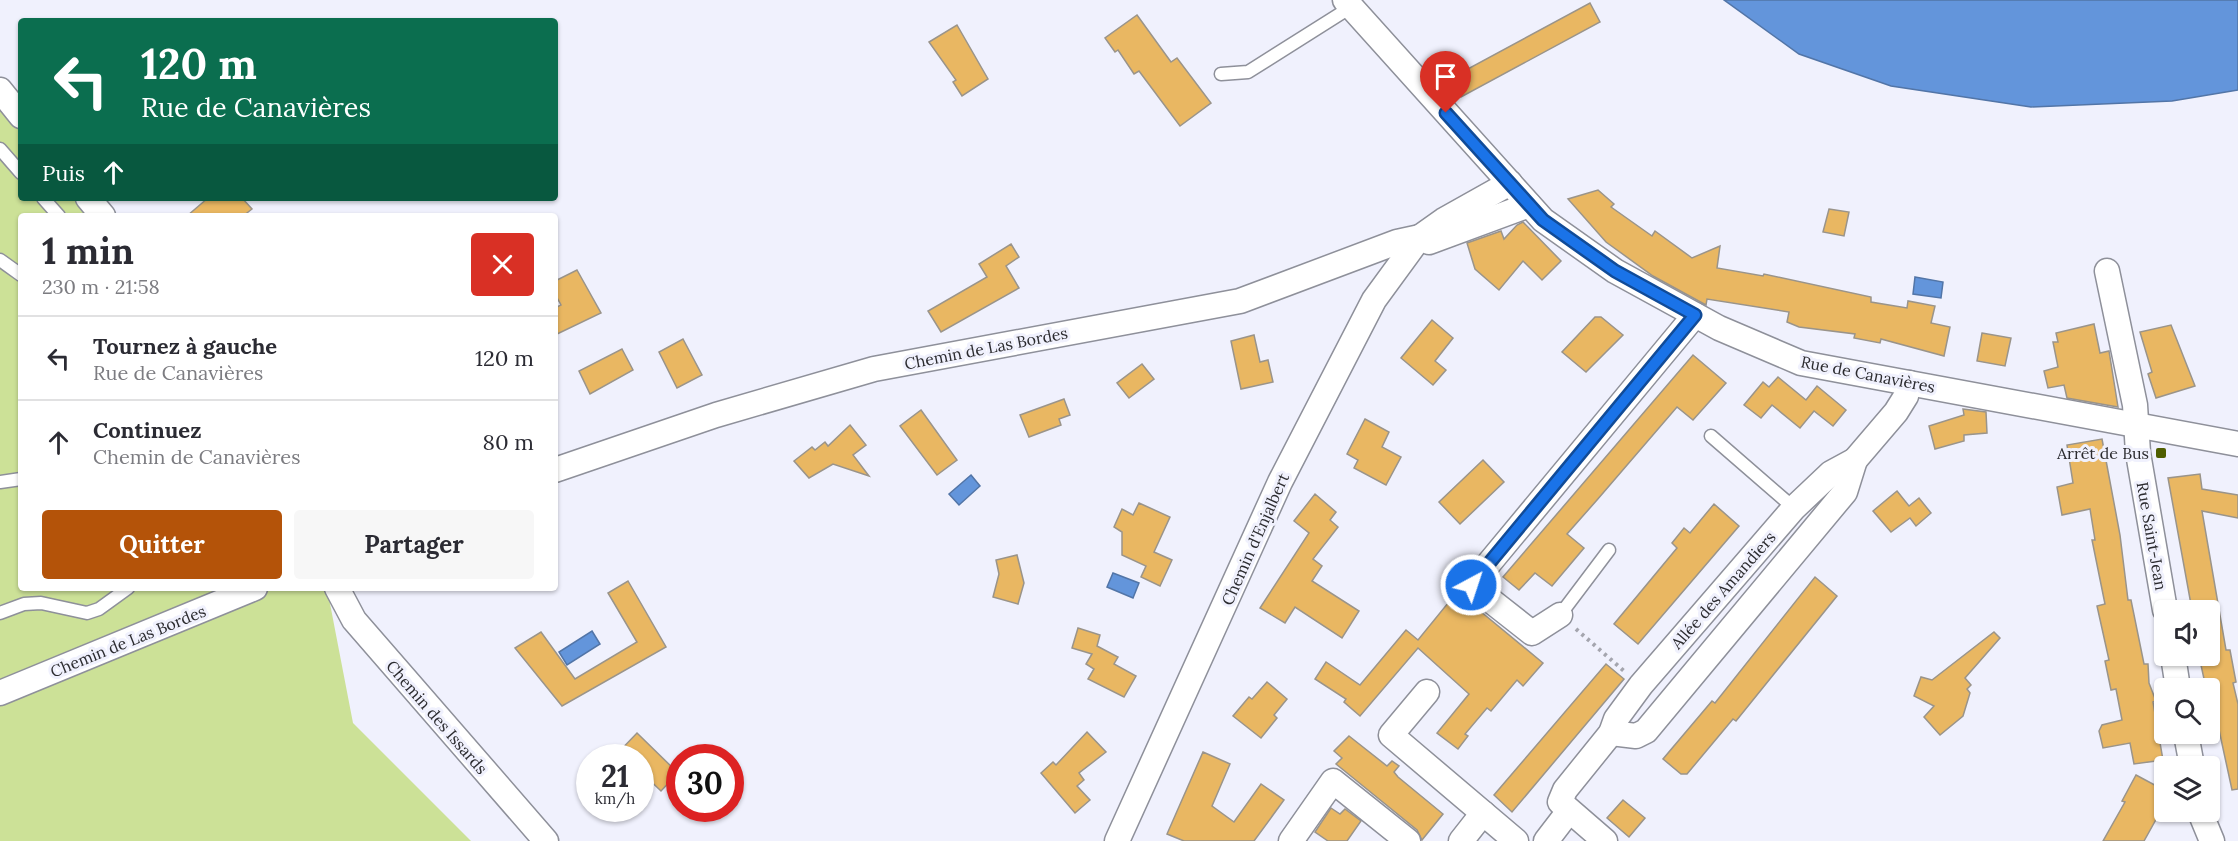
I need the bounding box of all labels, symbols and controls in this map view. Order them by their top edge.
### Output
text: 120 m [141,37,257,91]
icon: left [42,42,120,120]
pin [1420,51,1471,113]
icon: arrive [1429,60,1462,93]
text: Rue de Canavières [141,90,371,124]
icon: ahead [97,156,130,189]
text: Puis [42,159,85,187]
text: 1 min [42,228,134,274]
button: close [471,233,534,296]
text: 230 m · 21:58 [42,274,160,299]
street label: Chemin de Las Bordes [903,322,1069,374]
text: Tournez à gauche [93,332,277,360]
icon: left [42,342,75,375]
text: 120 m [475,344,534,372]
street label: Rue de Canavières [1799,351,1937,397]
text: Rue de Canavières [93,360,263,385]
text: Continuez [93,416,201,444]
icon: ahead [42,426,75,459]
text: 80 m [483,428,534,456]
place label: Arrêt de Bus [2056,443,2149,463]
text: Chemin de Canavières [93,444,300,469]
marker: Arrêt de Bus [2154,446,2168,460]
street label: Chemin d'Enjalbert [1217,469,1293,608]
street label: Rue Saint-Jean [2133,480,2171,592]
button: Quitter [42,510,282,579]
button: Partager [294,510,534,579]
street label: Allée des Amandiers [1666,527,1780,654]
position arrow [1439,553,1503,617]
map controls [2154,600,2220,822]
button: sound [2154,600,2220,666]
street label: Chemin de Las Bordes [47,601,209,681]
street label: Chemin des Issards [382,656,492,778]
button: search [2154,678,2220,744]
speed limit sign: 30 [666,744,744,822]
button: layers [2154,756,2220,822]
text: 21 [601,757,629,795]
text: km/h [595,789,635,808]

